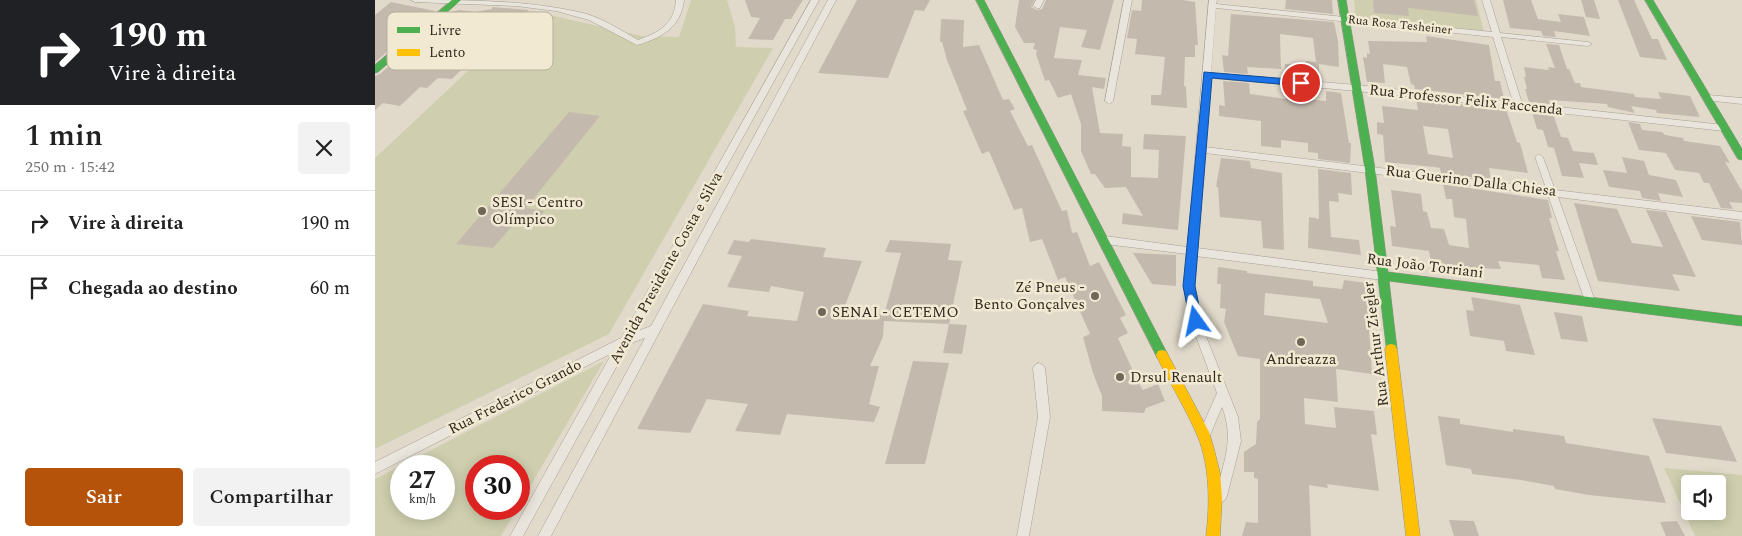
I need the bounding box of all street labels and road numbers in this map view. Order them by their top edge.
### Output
street label: Rua Rosa Tesheiner [1347,10,1453,40]
street label: Rua Professor Felix Faccenda [1368,78,1565,122]
street label: Rua Guerino Dalla Chiesa [1384,159,1558,203]
street label: Avenida Presidente Costa e Silva [603,167,729,368]
street label: Rua João Torriani [1365,247,1485,285]
street label: Rua Arthur Ziegler [1357,280,1395,408]
street label: Rua Frederico Grando [444,353,586,441]

